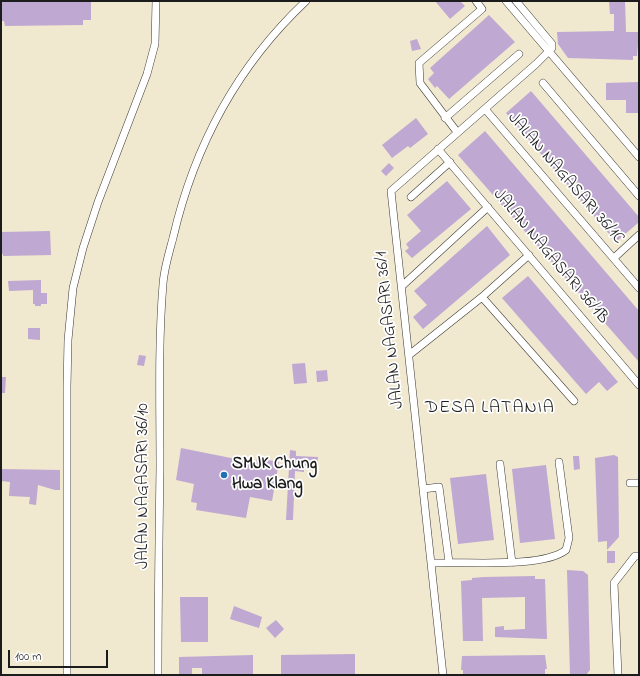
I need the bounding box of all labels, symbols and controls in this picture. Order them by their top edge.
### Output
street label: JALAN NAGASARI 36/1C [502,109,628,249]
street label: JALAN NAGASARI 36/1B [488,185,612,329]
street label: JALAN NAGASARI 36/1 [373,250,409,410]
district label: DESA LATANIA [425,398,555,420]
street label: JALAN NAGASARI 36/10 [134,403,154,569]
place label: SMJK Chung Hwa Klang [232,455,317,495]
marker: SMJK Chung Hwa Klang [219,470,229,480]
scale bar [10,642,110,668]
text: 100 m [15,648,42,666]

